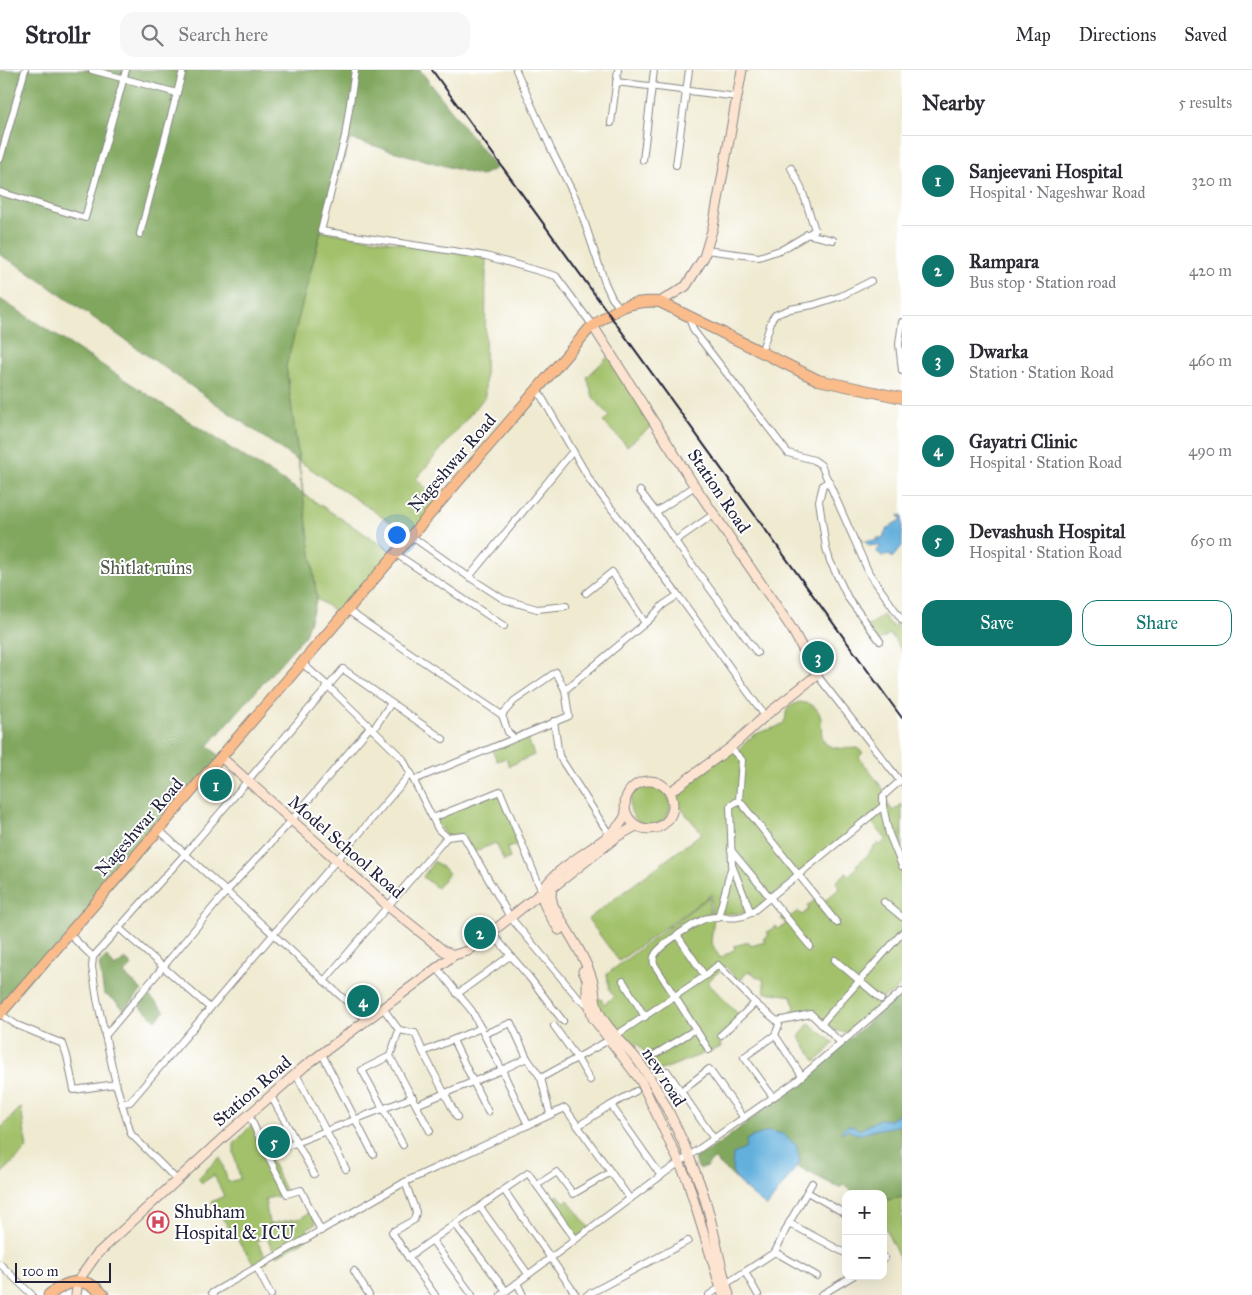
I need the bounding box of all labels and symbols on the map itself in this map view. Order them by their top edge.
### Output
street label: Nageshwar Road [403,409,501,517]
street label: Station Road [683,445,755,537]
your location [384,522,410,548]
park label: Shitlat ruins [100,557,192,579]
pin: 3 [802,638,834,676]
pin: 1 [200,766,232,804]
street label: Nageshwar Road [90,773,188,881]
street label: Model School Road [284,791,408,903]
pin: 2 [464,914,496,952]
pin: 4 [347,982,379,1020]
street label: new road [637,1043,691,1111]
street label: Station Road [208,1051,296,1131]
pin: 5 [258,1123,290,1161]
place label: Shubham Hospital & ICU [174,1201,296,1244]
hospital icon: Shubham Hospital & ICU [146,1210,170,1234]
scale bar [15,1260,111,1283]

